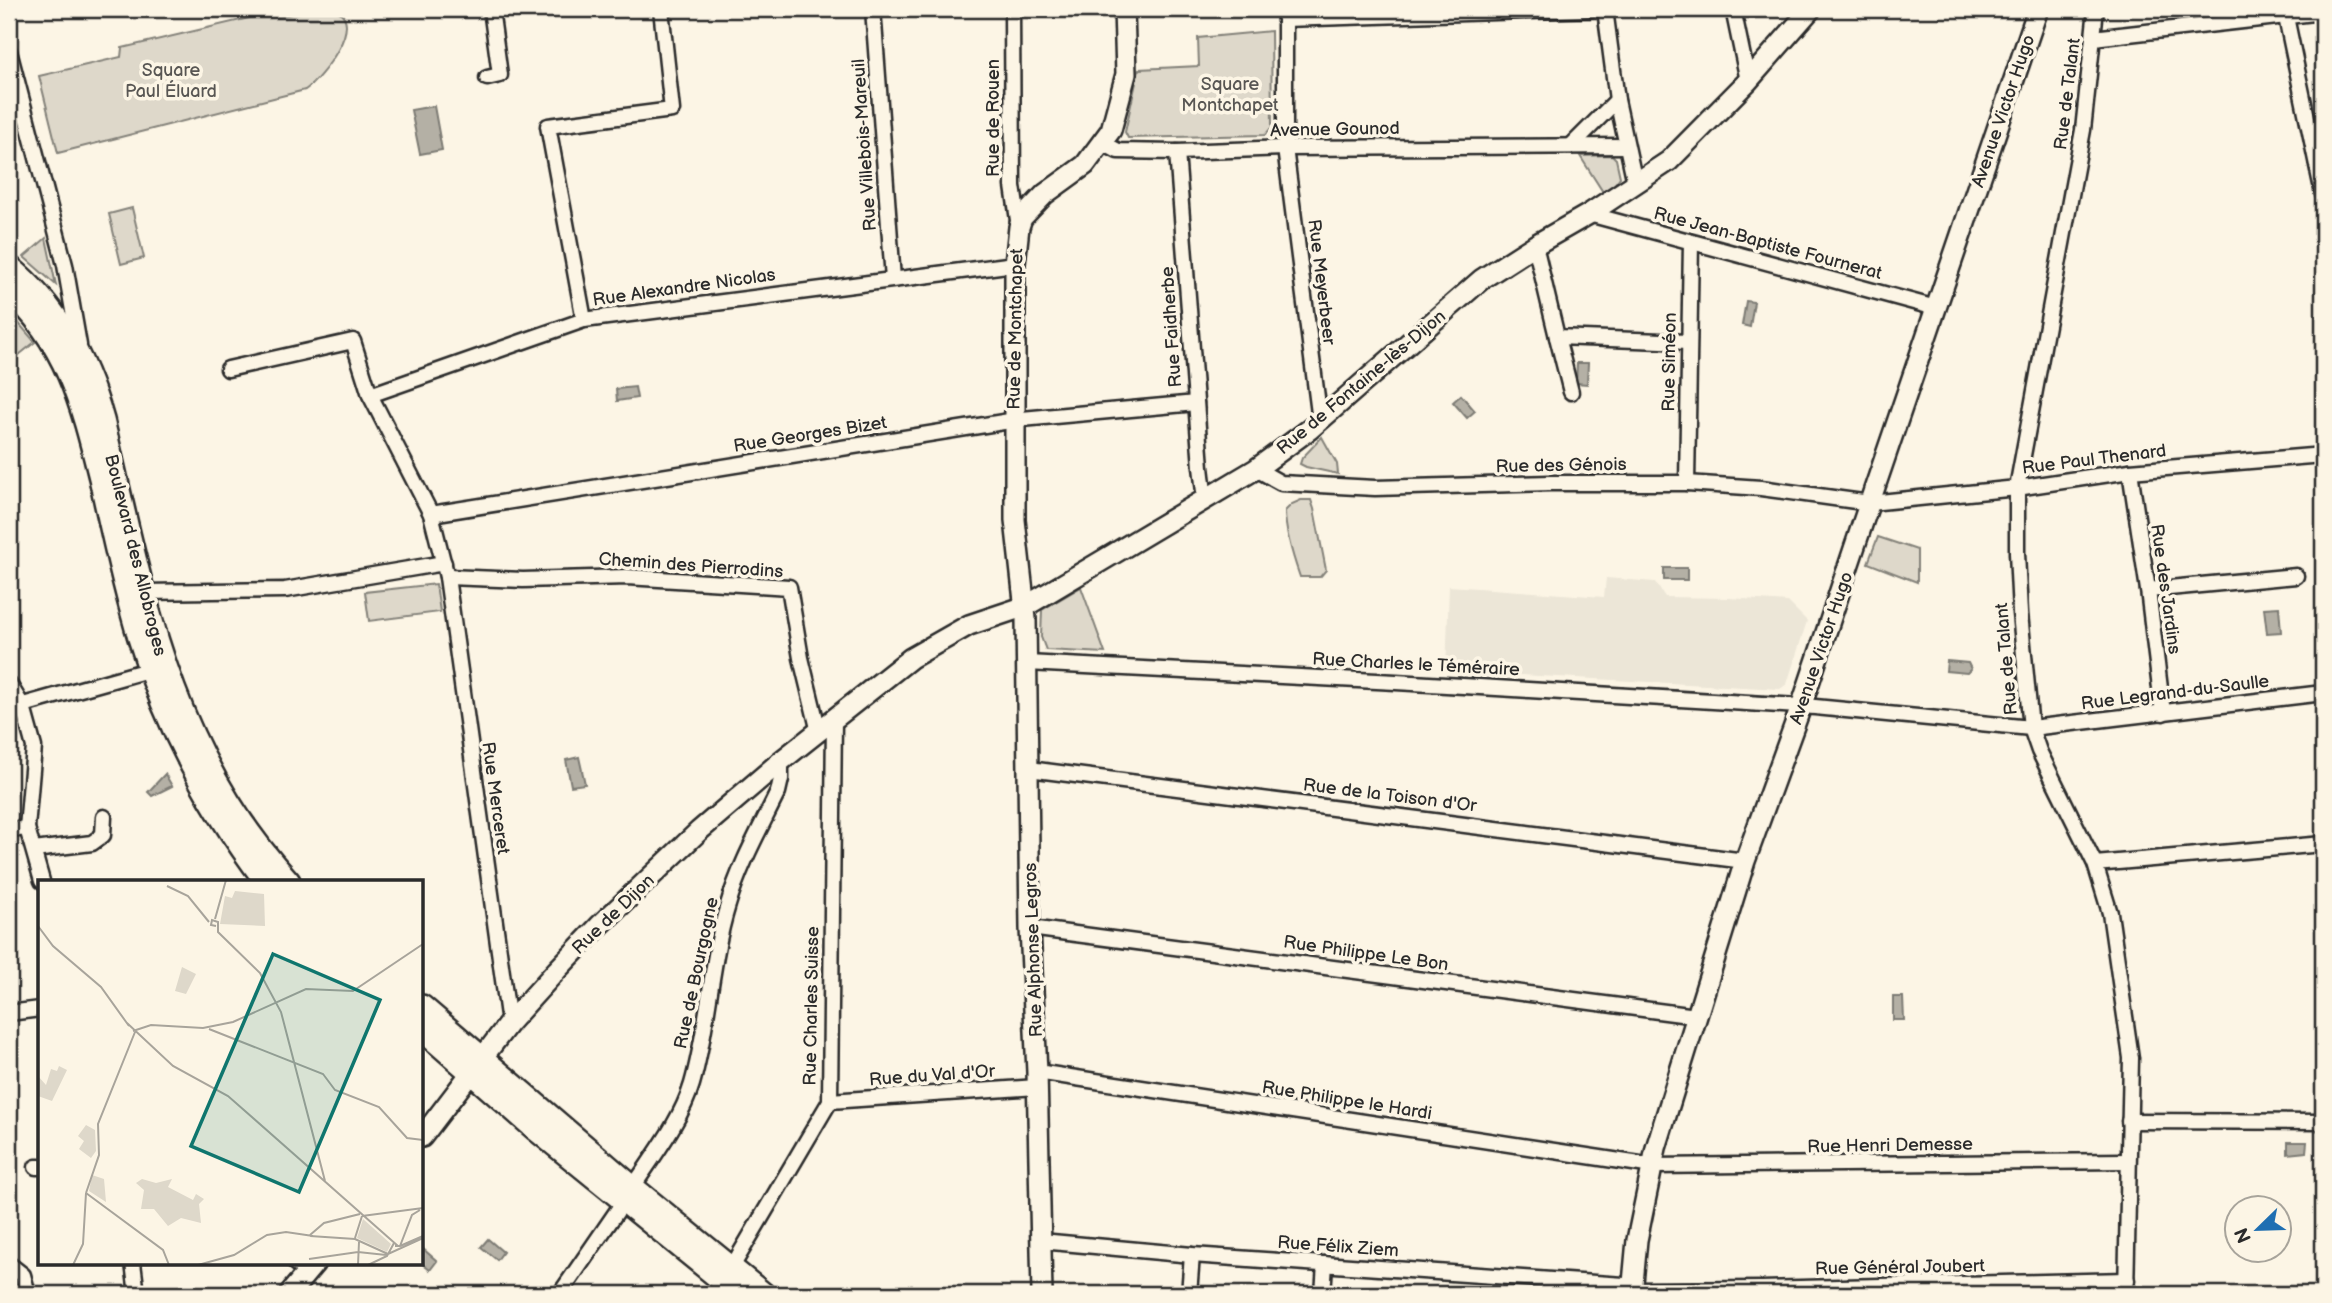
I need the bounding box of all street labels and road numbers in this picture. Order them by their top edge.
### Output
street label: Avenue Victor Hugo [1967,32,2039,190]
street label: Rue de Talant [2050,36,2085,151]
street label: Rue Villebois-Mareuil [848,58,881,232]
street label: Rue de Rouen [983,59,1004,177]
street label: Avenue Gounod [1270,118,1400,141]
street label: Rue Jean-Baptiste Fournerat [1651,203,1885,284]
street label: Rue Meyerbeer [1303,218,1340,347]
street label: Rue de Montchapet [1004,248,1027,410]
street label: Rue Alexandre Nicolas [591,264,777,311]
street label: Rue Faidherbe [1157,265,1186,388]
street label: Rue de Fontaine-lès-Dijon [1273,306,1450,459]
street label: Rue Siméon [1658,312,1681,412]
street label: Rue Georges Bizet [732,412,889,457]
street label: Rue Paul Thenard [2021,440,2167,479]
street label: Boulevard des Allobroges [100,452,171,658]
street label: Rue des Génois [1495,454,1627,477]
street label: Rue des Jardins [2146,523,2185,656]
street label: Chemin des Pierrodins [598,549,784,582]
street label: Avenue Victor Hugo [1785,569,1857,727]
street label: Rue de Talant [1991,602,2022,716]
street label: Rue Charles le Téméraire [1312,649,1521,680]
street label: Rue Legrand-du-Saulle [2080,671,2271,714]
street label: Rue Merceret [477,741,514,856]
street label: Rue de la Toison d'Or [1302,774,1478,817]
street label: Rue Alphonse Legros [1020,862,1047,1038]
street label: Rue de Dijon [568,870,659,959]
street label: Rue de Bourgogne [670,895,723,1051]
street label: Rue Charles Suisse [800,926,823,1086]
street label: Rue Philippe Le Bon [1282,932,1450,975]
street label: Rue du Val d'Or [868,1061,996,1090]
street label: Rue Philippe le Hardi [1260,1077,1433,1124]
street label: Rue Henri Demesse [1807,1134,1973,1157]
street label: Rue Félix Ziem [1277,1232,1399,1261]
street label: Rue Général Joubert [1815,1256,1986,1279]

